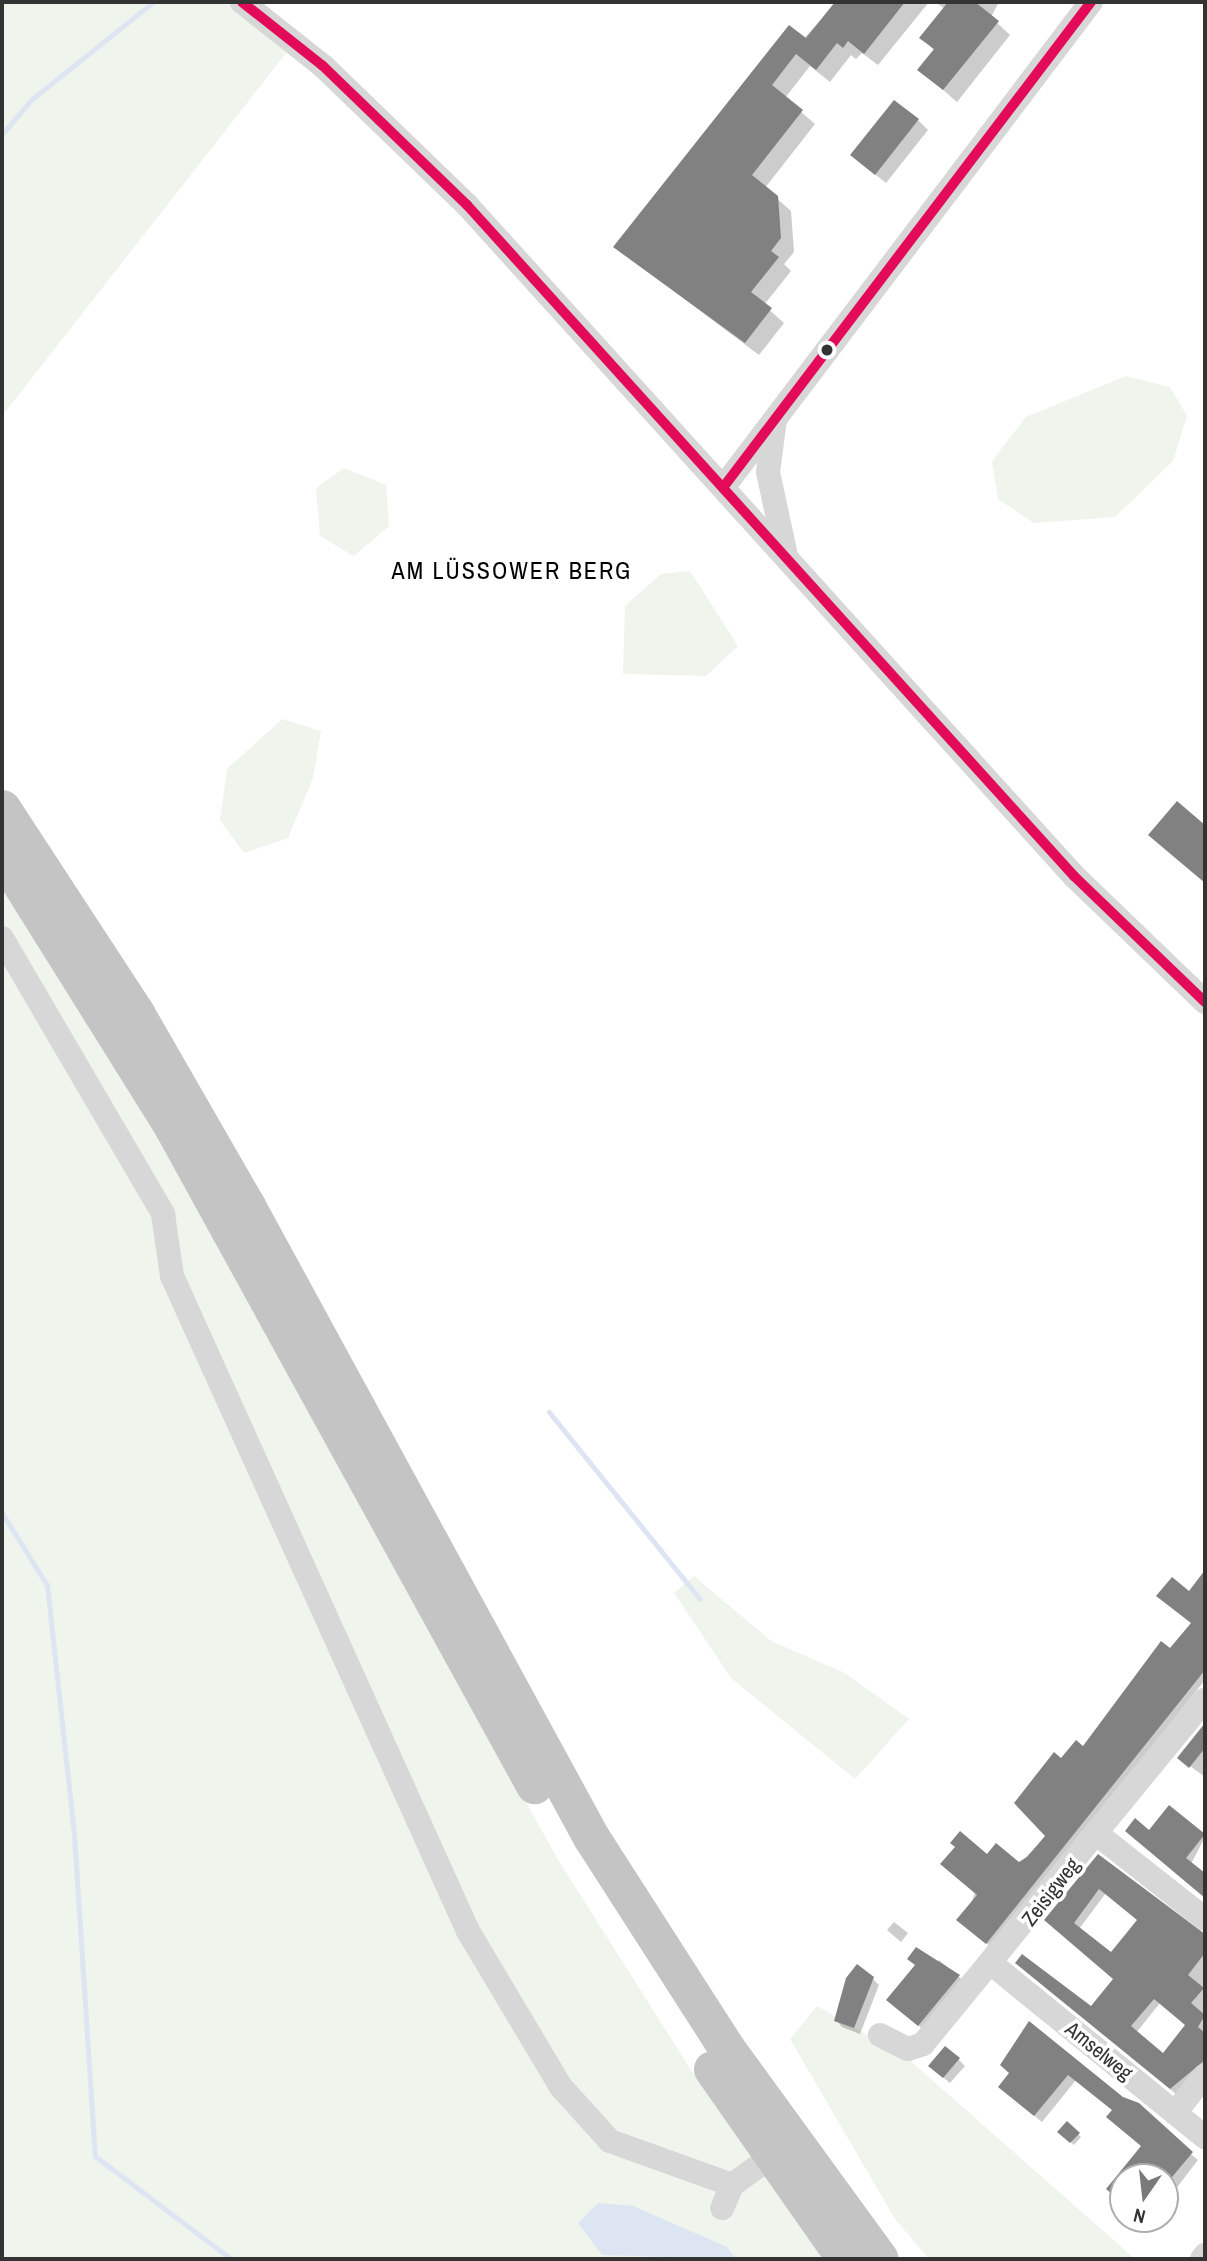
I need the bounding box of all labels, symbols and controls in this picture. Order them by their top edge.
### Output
unlabelled marker [820,343,834,357]
district label: AM LÜSSOWER BERG [394,557,630,585]
street label: Zeisigweg [1017,1853,1085,1931]
street label: Amselweg [1060,2016,1138,2086]
north arrow [1109,2163,1179,2233]
text: N [1131,2202,1148,2230]

